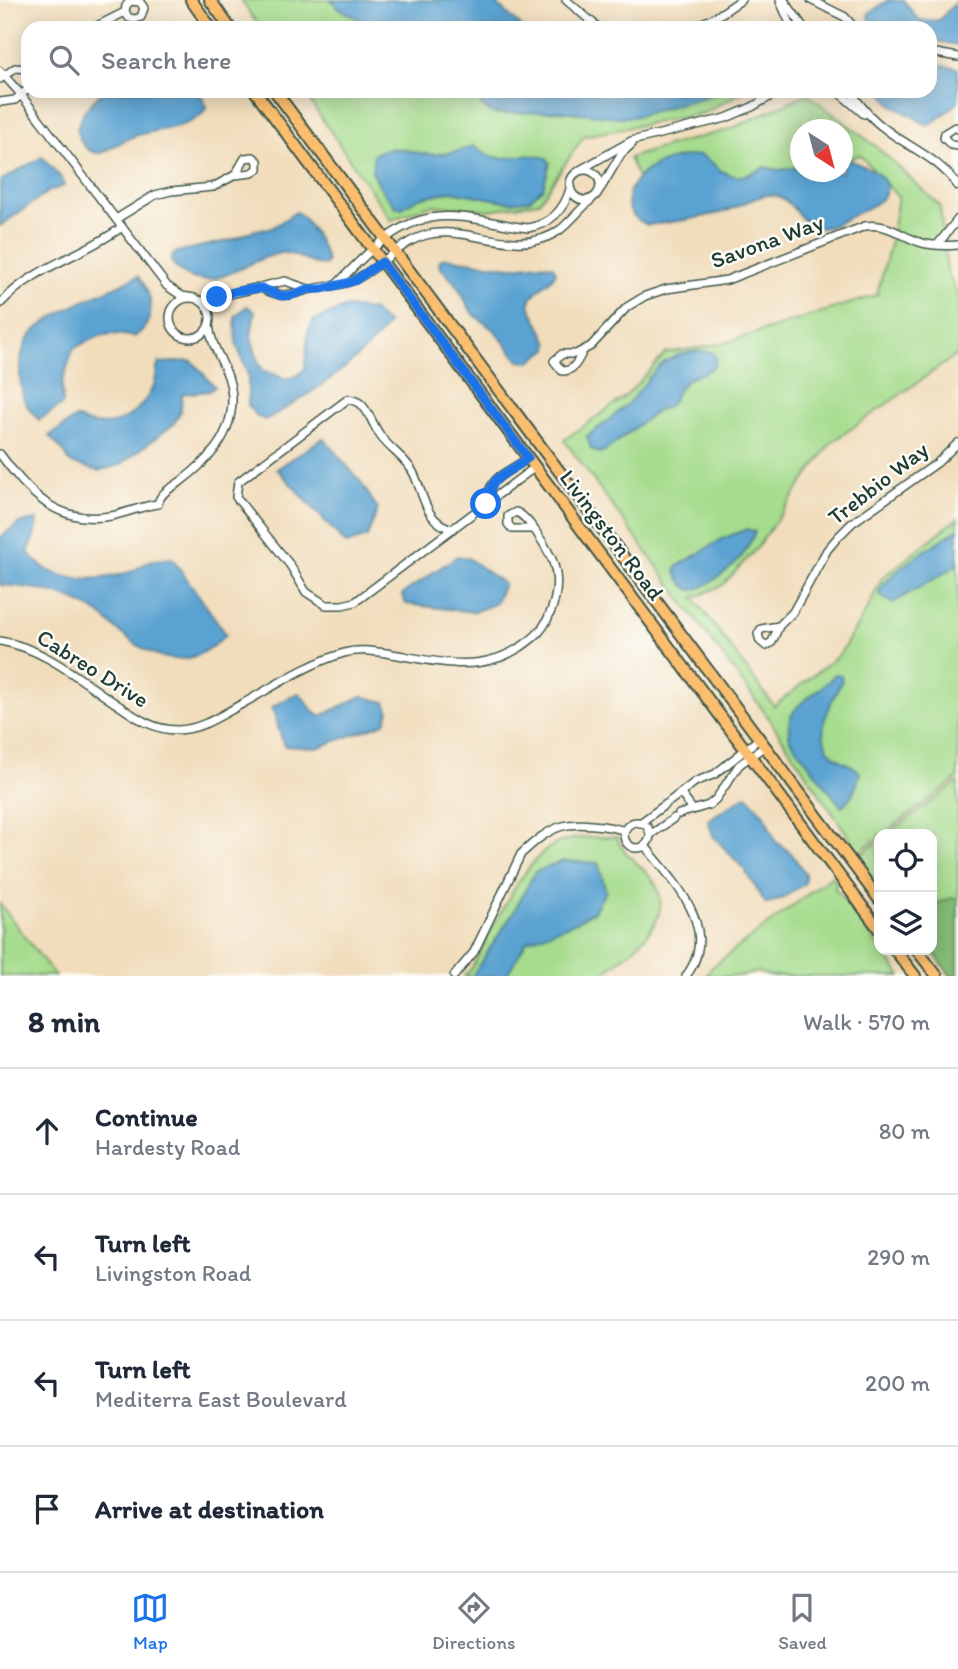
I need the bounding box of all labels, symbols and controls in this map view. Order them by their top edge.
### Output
search box [21,21,937,98]
icon: search [45,41,83,79]
text: Search here [101,44,231,76]
north arrow [790,119,853,182]
street label: Savona Way [707,208,827,274]
route end [201,281,232,312]
street label: Trebbio Way [822,435,934,531]
street label: Livingston Road [554,464,670,606]
route start [470,488,501,519]
street label: Cabreo Drive [32,622,154,714]
map controls [874,829,937,955]
button: locate [874,829,937,892]
button: layers [874,892,937,955]
text: 8 min [28,1003,100,1040]
text: Walk · 570 m [803,1008,930,1036]
text: Continue [95,1101,198,1133]
icon: ahead [28,1112,66,1150]
text: 80 m [879,1117,930,1145]
text: Hardesty Road [95,1133,240,1161]
text: Turn left [95,1227,191,1259]
icon: left [28,1238,66,1276]
text: 290 m [867,1243,930,1271]
text: Livingston Road [95,1259,251,1287]
text: Turn left [95,1353,191,1385]
icon: left [28,1364,66,1402]
text: 200 m [865,1369,930,1397]
text: Mediterra East Boulevard [95,1385,347,1413]
icon: arrive [28,1490,66,1528]
text: Arrive at destination [95,1493,324,1525]
tab: Map [131,1589,169,1654]
tab: Directions [432,1589,516,1654]
tab: Saved [778,1589,827,1654]

